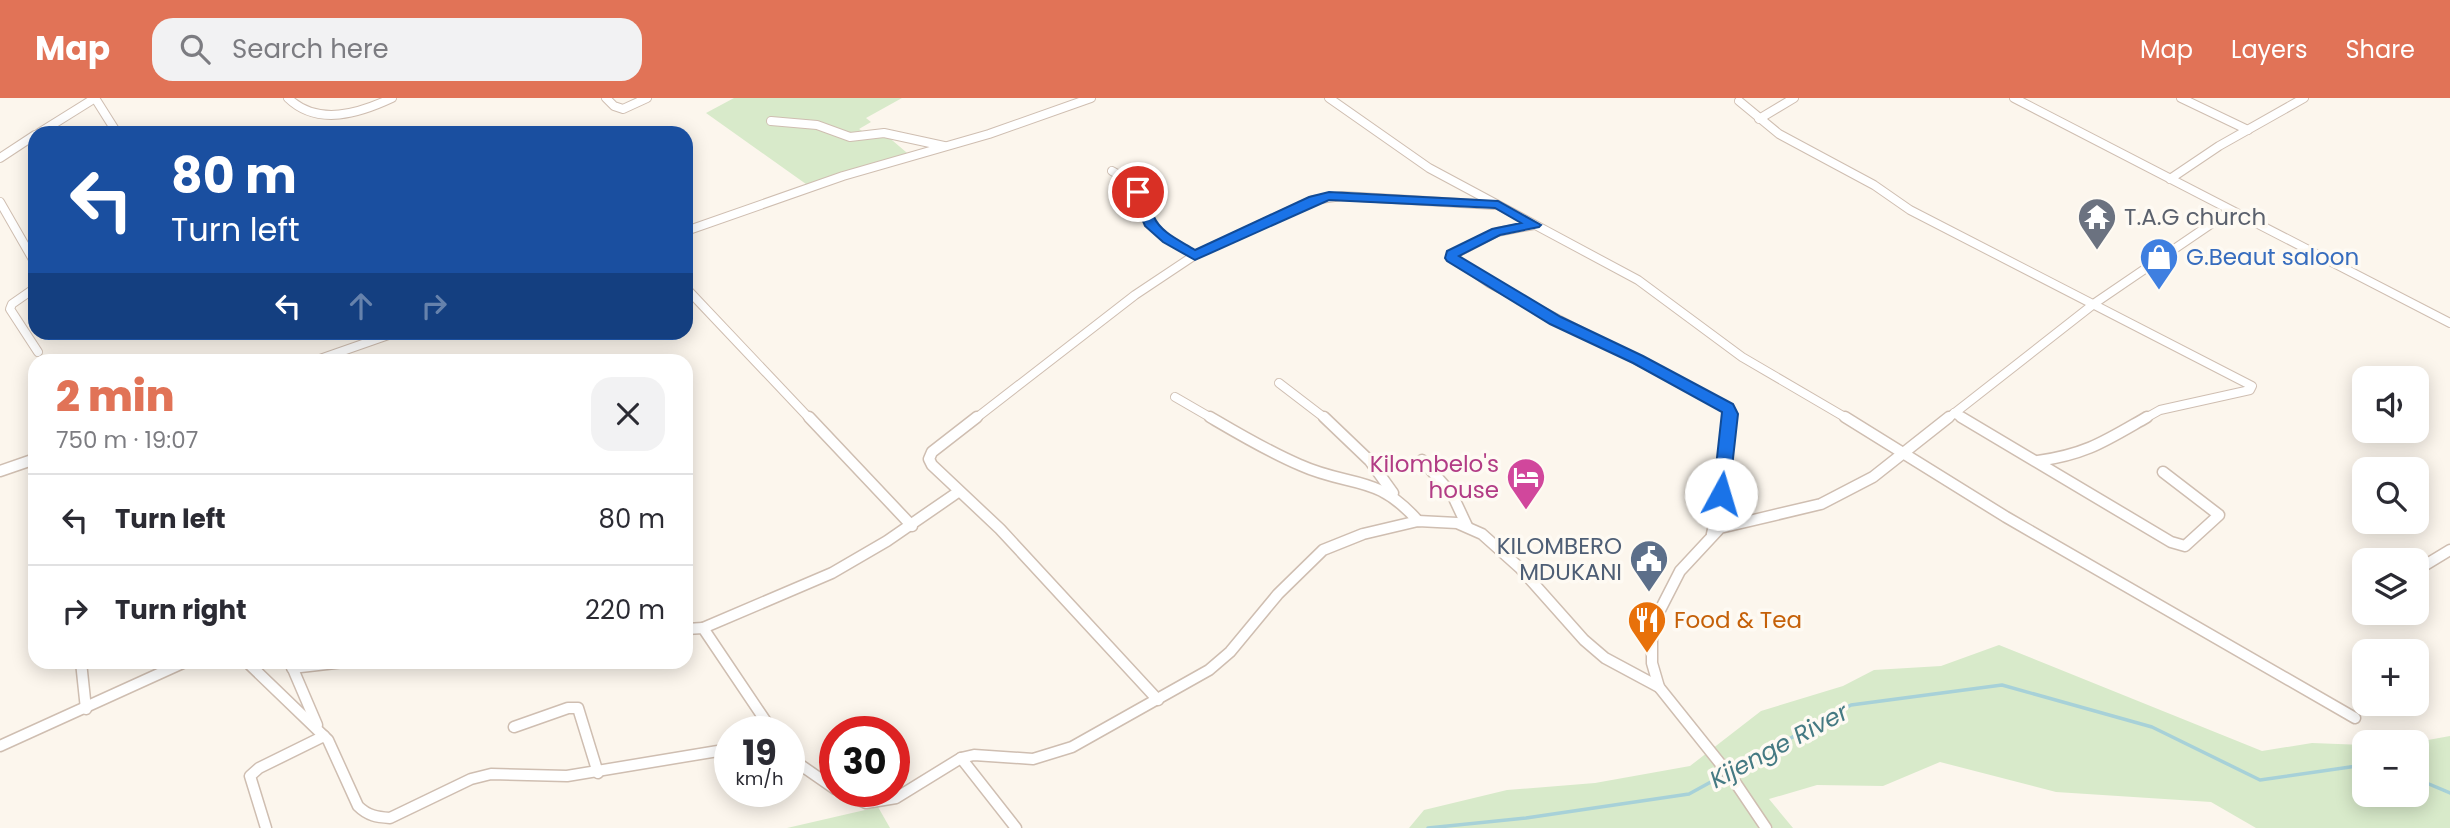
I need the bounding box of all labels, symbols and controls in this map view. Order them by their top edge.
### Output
search box [152,18,642,81]
text: Map [35,25,110,72]
icon: search [176,30,214,68]
text: Search here [232,31,389,67]
text: Map [2140,33,2193,66]
text: Layers [2231,33,2307,66]
text: Share [2345,33,2415,66]
text: 80 m [171,142,297,210]
icon: left [56,154,147,245]
pin [1108,162,1168,222]
icon: arrive [1119,173,1157,211]
temple icon: T.A.G church [2076,196,2118,251]
place label: T.A.G church [2124,201,2266,233]
text: Turn left [171,207,300,252]
shop icon: G.Beaut saloon [2138,236,2180,291]
place label: G.Beaut saloon [2186,241,2359,273]
icon: left [269,287,307,325]
icon: ahead [342,287,380,325]
icon: right [415,287,453,325]
map controls [2352,366,2429,807]
button: sound [2352,366,2429,443]
text: 2 min [56,367,174,426]
button: close [591,377,665,451]
text: 750 m · 19:07 [56,424,198,456]
place label: Kilombelo's house [1370,448,1499,506]
hotel icon: Kilombelo's house [1505,456,1547,511]
position arrow [1684,457,1758,531]
button: search [2352,457,2429,534]
icon: left [56,501,94,539]
text: Turn left [115,501,226,537]
text: 80 m [599,501,665,537]
place label: KILOMBERO MDUKANI [1497,530,1622,588]
public building icon: KILOMBERO MDUKANI [1628,538,1670,593]
button: layers [2352,548,2429,625]
icon: right [56,592,94,630]
text: Turn right [115,592,247,628]
text: 220 m [585,592,665,628]
restaurant icon: Food & Tea [1626,599,1668,654]
place label: Food & Tea [1674,604,1802,636]
button: + [2352,639,2429,716]
water label: Kijenge River [1704,695,1855,796]
speed limit sign: 30 [819,716,910,807]
text: 19 [742,728,777,777]
button: − [2352,730,2429,807]
text: km/h [736,766,783,791]

